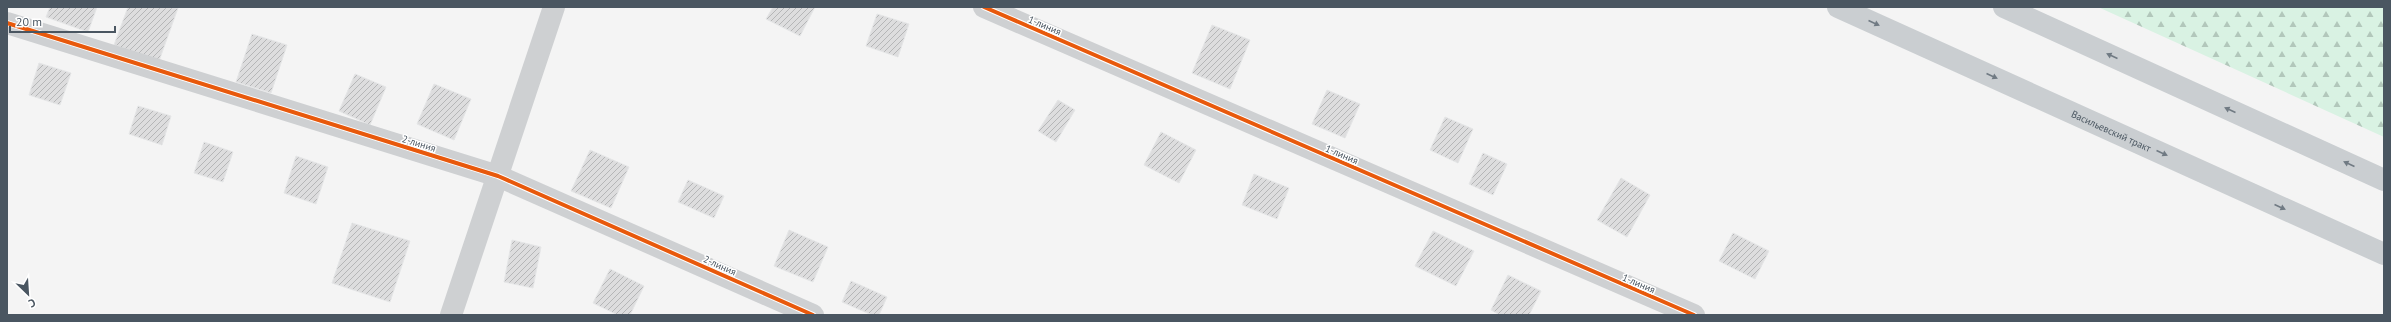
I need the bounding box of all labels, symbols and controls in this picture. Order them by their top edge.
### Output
scale bar [10,8,115,34]
street label: 1-линия [1026,13,1064,38]
text: 20 m [16,14,42,29]
one-way arrow [1868,19,1880,26]
one-way arrow [2106,53,2118,59]
one-way arrow [1987,73,1998,79]
street label: Васильевский тракт [2069,107,2153,155]
one-way arrow [2225,107,2236,113]
street label: 2-линия [400,132,438,155]
street label: 1-линия [1323,142,1361,167]
one-way arrow [2156,150,2167,156]
one-way arrow [2343,161,2354,167]
one-way arrow [2275,204,2286,210]
street label: 2-линия [701,252,739,279]
street label: 1-линия [1620,271,1658,296]
north arrow [8,274,48,314]
text: С [26,295,38,311]

